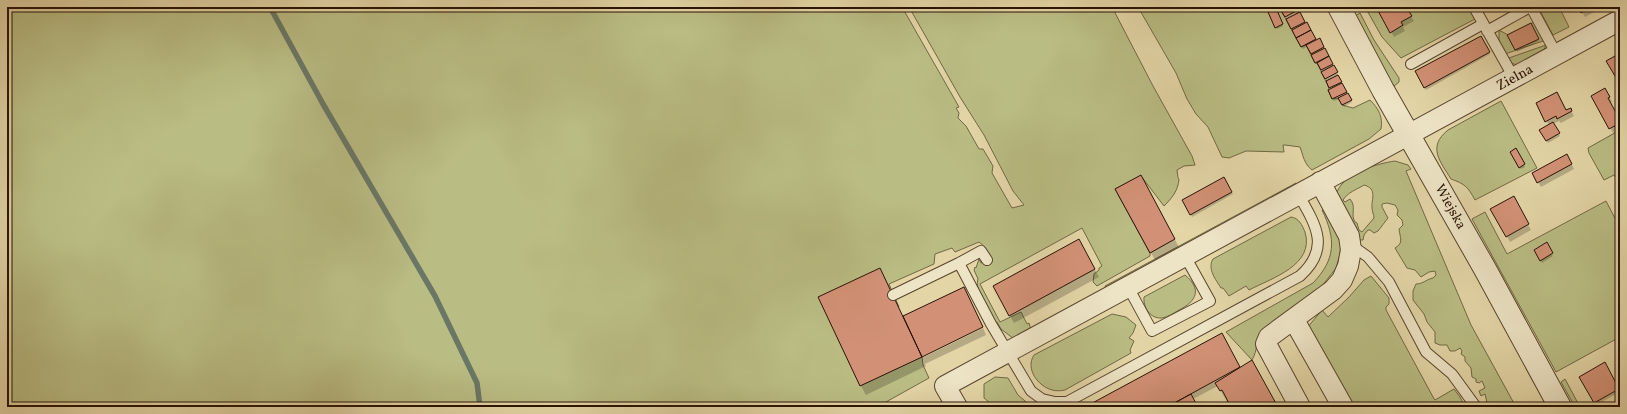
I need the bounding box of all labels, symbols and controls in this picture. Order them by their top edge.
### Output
street label: Zielna [1493,60,1537,96]
street label: Wiejska [1430,181,1470,233]

